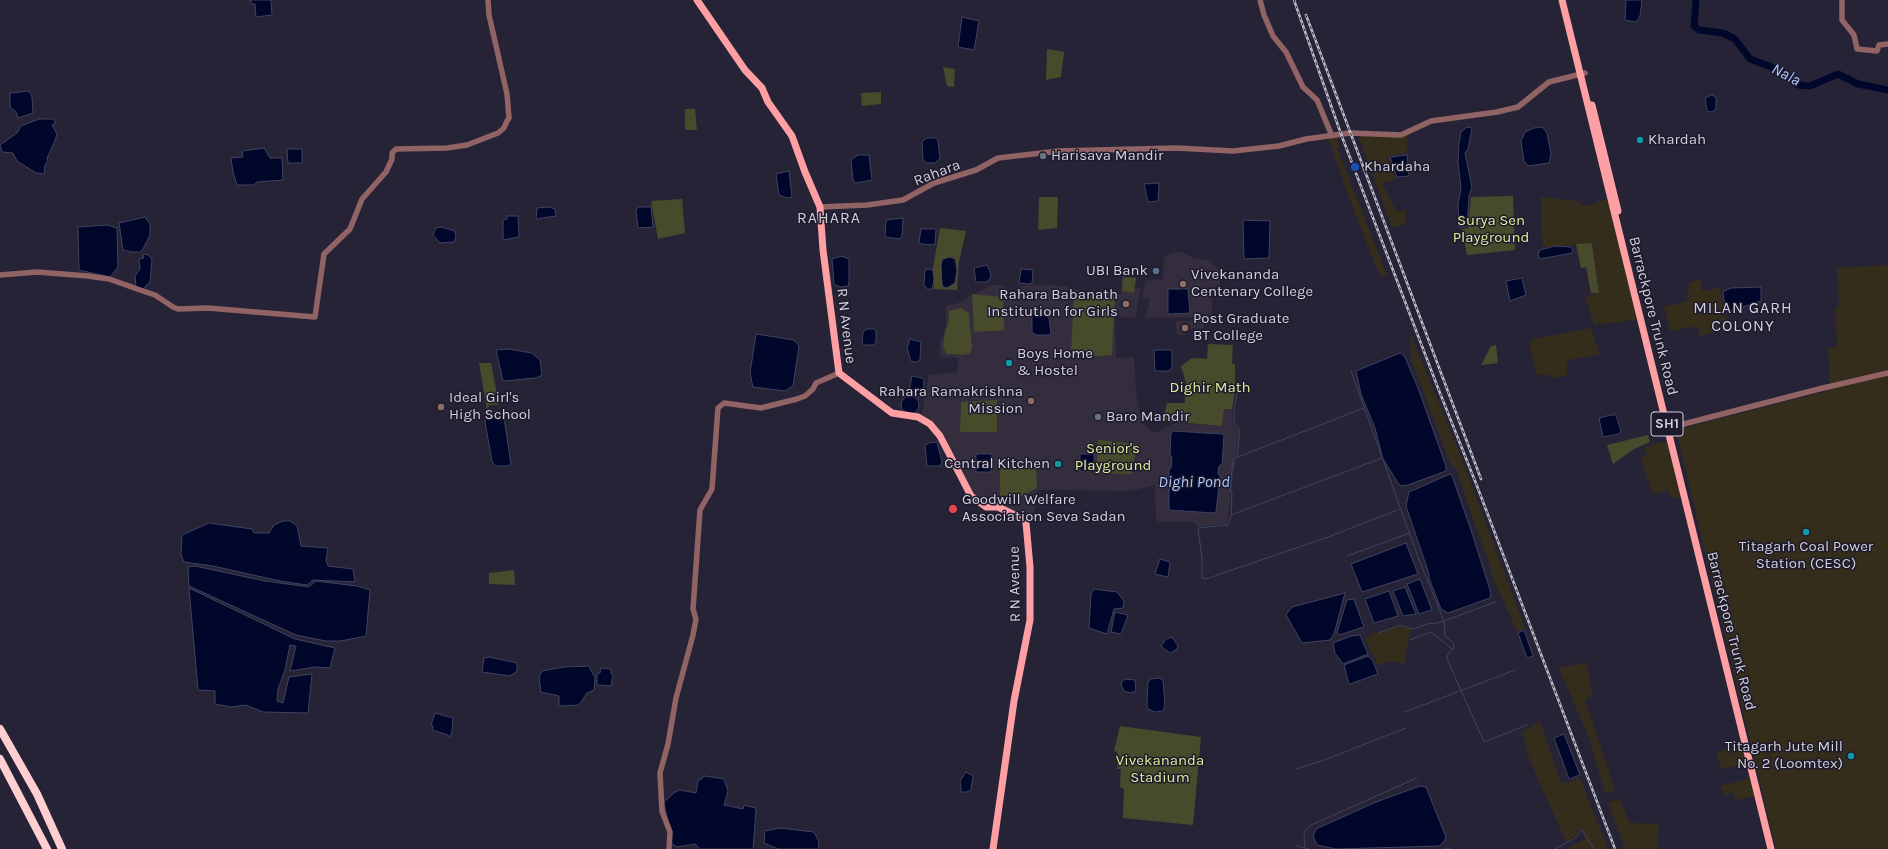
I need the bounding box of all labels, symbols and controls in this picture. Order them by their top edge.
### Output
water label: Nala [1768,59,1804,91]
place label: Khardah [1648,131,1706,149]
marker: Khardah [1635,135,1645,145]
place label: Harisava Mandir [1051,147,1163,165]
marker: Harisava Mandir [1038,151,1048,161]
street label: Rahara [911,156,963,190]
place label: Khardaha [1364,158,1430,176]
marker: Khardaha [1349,161,1361,173]
district label: RAHARA [797,208,861,228]
park label: Surya Sen Playground [1453,212,1529,247]
street label: Barrackpore Trunk Road [1625,235,1681,397]
place label: UBI Bank [1086,262,1148,280]
marker: UBI Bank [1151,266,1161,276]
place label: Vivekananda Centenary College [1191,266,1313,301]
marker: Vivekananda Centenary College [1178,279,1188,289]
place label: Rahara Babanath Institution for Girls [987,286,1118,321]
street label: R N Avenue [832,287,860,365]
district label: MILAN GARH COLONY [1693,298,1793,336]
marker: Rahara Babanath Institution for Girls [1121,299,1131,309]
place label: Post Graduate BT College [1193,310,1289,345]
marker: Post Graduate BT College [1180,323,1190,333]
place label: Boys Home & Hostel [1017,345,1093,380]
marker: Boys Home & Hostel [1004,358,1014,368]
park label: Dighir Math [1170,379,1250,397]
place label: Rahara Ramakrishna Mission [879,383,1023,418]
place label: Ideal Girl's High School [449,389,531,424]
marker: Rahara Ramakrishna Mission [1026,396,1036,406]
marker: Ideal Girl's High School [436,402,446,412]
place label: Baro Mandir [1106,408,1190,426]
marker: Baro Mandir [1093,412,1103,422]
road number: SH1 [1651,412,1683,436]
park label: Senior's Playground [1075,440,1151,475]
place label: Central Kitchen [944,455,1050,473]
marker: Central Kitchen [1053,459,1063,469]
water label: Dighi Pond [1158,472,1230,492]
place label: Goodwill Welfare Association Seva Sadan [962,491,1126,526]
marker: Goodwill Welfare Association Seva Sadan [947,503,959,515]
marker: Titagarh Coal Power Station (CESC) [1801,527,1811,537]
place label: Titagarh Coal Power Station (CESC) [1739,538,1873,573]
street label: R N Avenue [1005,546,1025,622]
street label: Barrackpore Trunk Road [1703,550,1759,712]
place label: Titagarh Jute Mill No. 2 (Loomtex) [1725,738,1843,773]
marker: Titagarh Jute Mill No. 2 (Loomtex) [1846,751,1856,761]
park label: Vivekananda Stadium [1116,752,1204,787]

